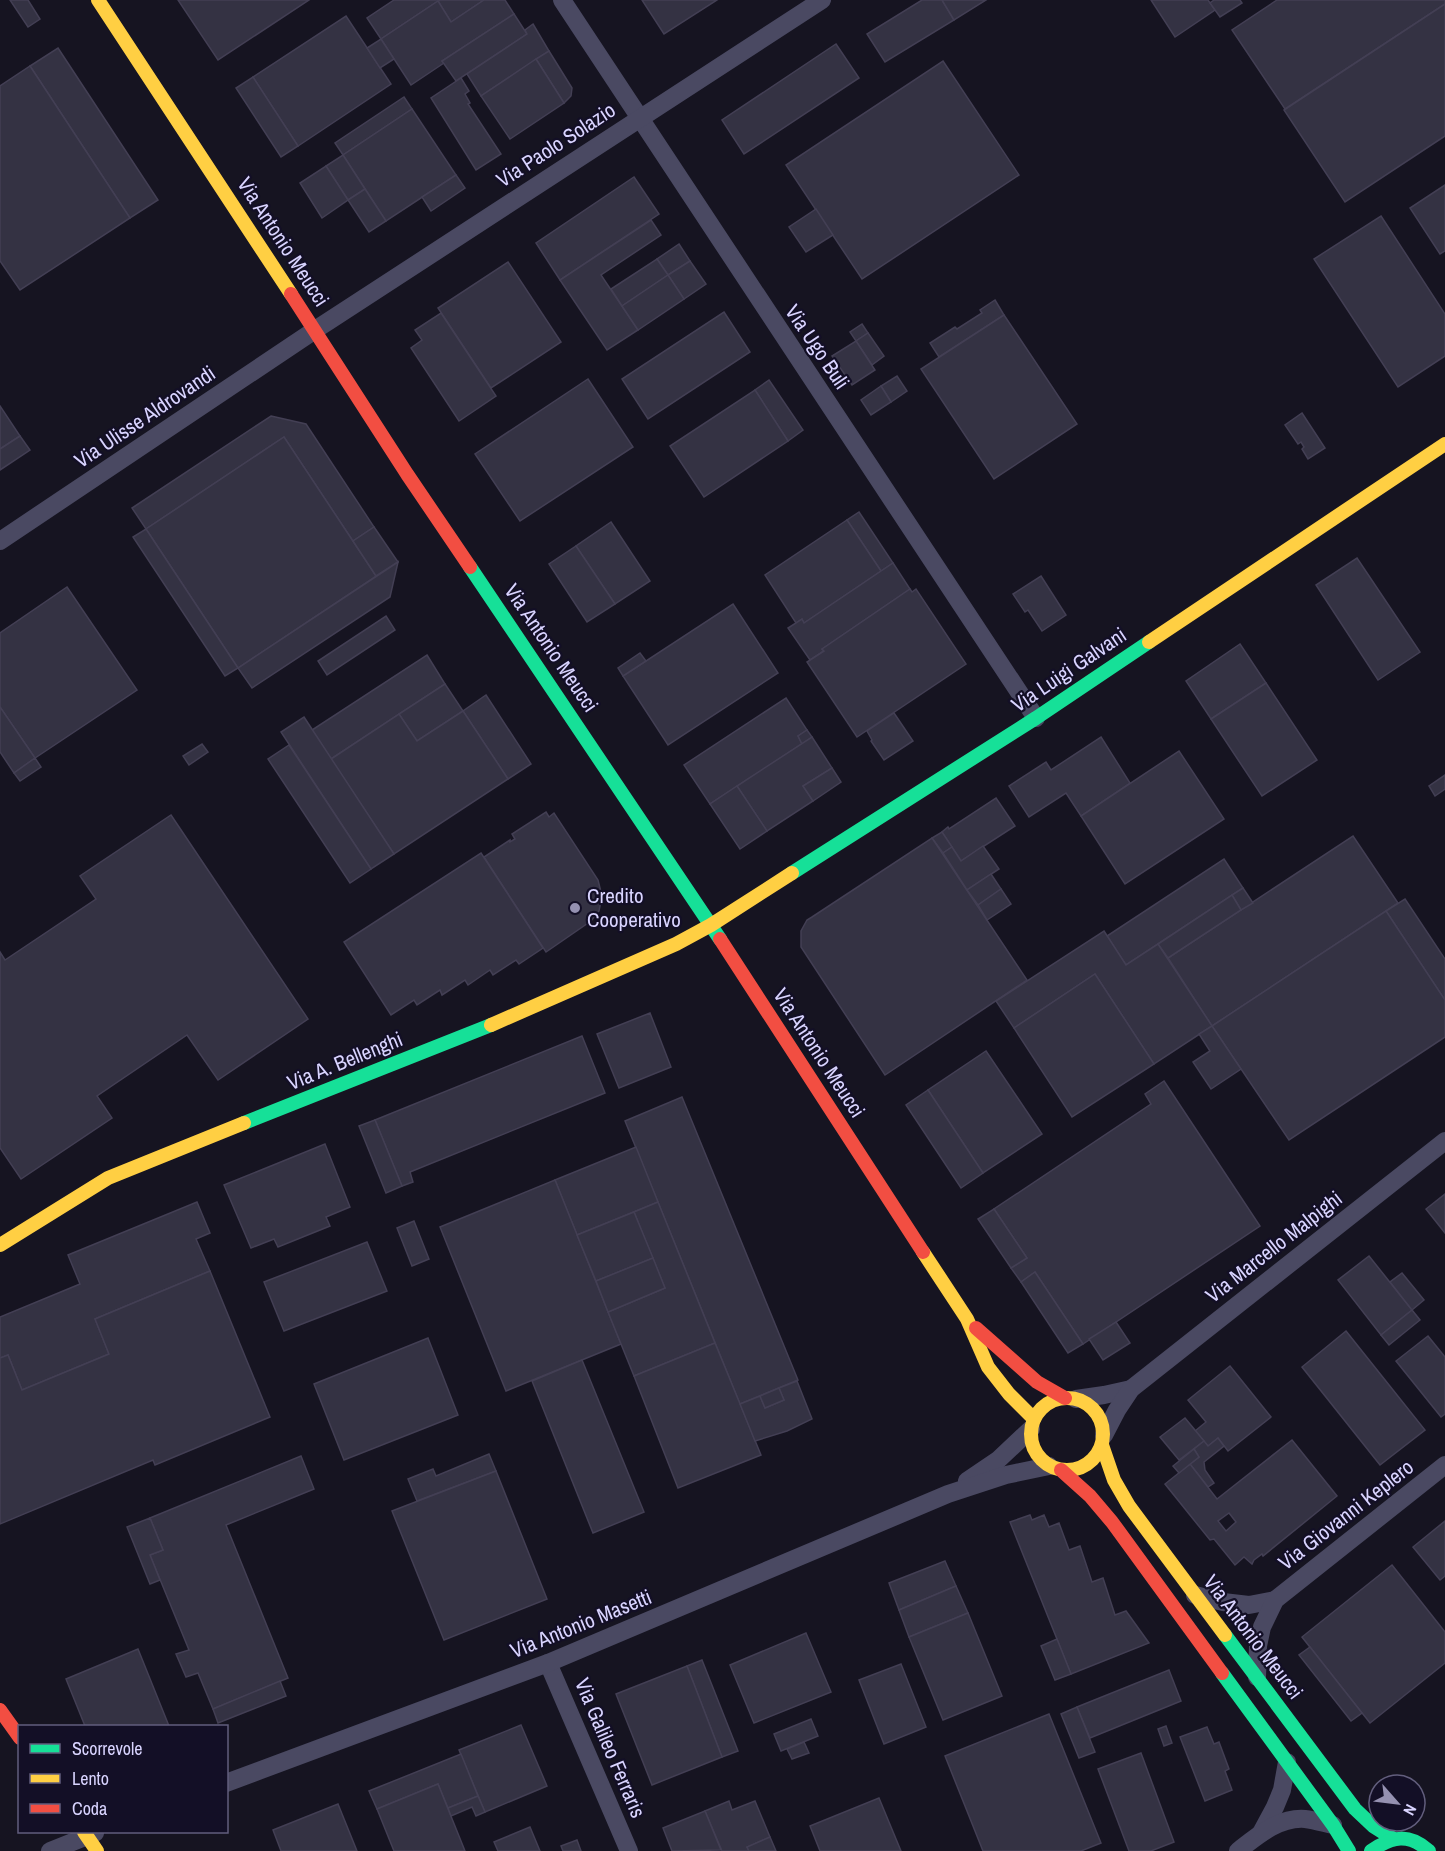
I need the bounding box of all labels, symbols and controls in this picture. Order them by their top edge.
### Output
street label: Via Paolo Solazio [491,95,621,194]
street label: Via Antonio Meucci [231,171,336,312]
street label: Via Ugo Buli [778,299,856,395]
street label: Via Ulisse Aldrovandi [68,359,221,475]
street label: Via Antonio Meucci [498,578,605,718]
street label: Via Luigi Galvani [1006,620,1132,719]
place label: Credito Cooperativo [587,881,681,934]
marker: Credito Cooperativo [568,901,582,915]
street label: Via Antonio Meucci [767,982,872,1123]
street label: Via A. Bellenghi [283,1024,407,1097]
street label: Via Marcello Malpighi [1199,1184,1348,1309]
street label: Via Giovanni Keplero [1272,1453,1419,1577]
street label: Via Antonio Meucci [1197,1568,1310,1705]
street label: Via Antonio Masetti [506,1582,656,1665]
street label: Via Galileo Ferraris [568,1674,653,1822]
legend [18,1725,228,1833]
text: Scorrevole [72,1736,143,1761]
text: Lento [72,1766,109,1791]
north arrow [1367,1773,1427,1833]
text: Coda [72,1796,107,1821]
text: N [1398,1801,1422,1819]

